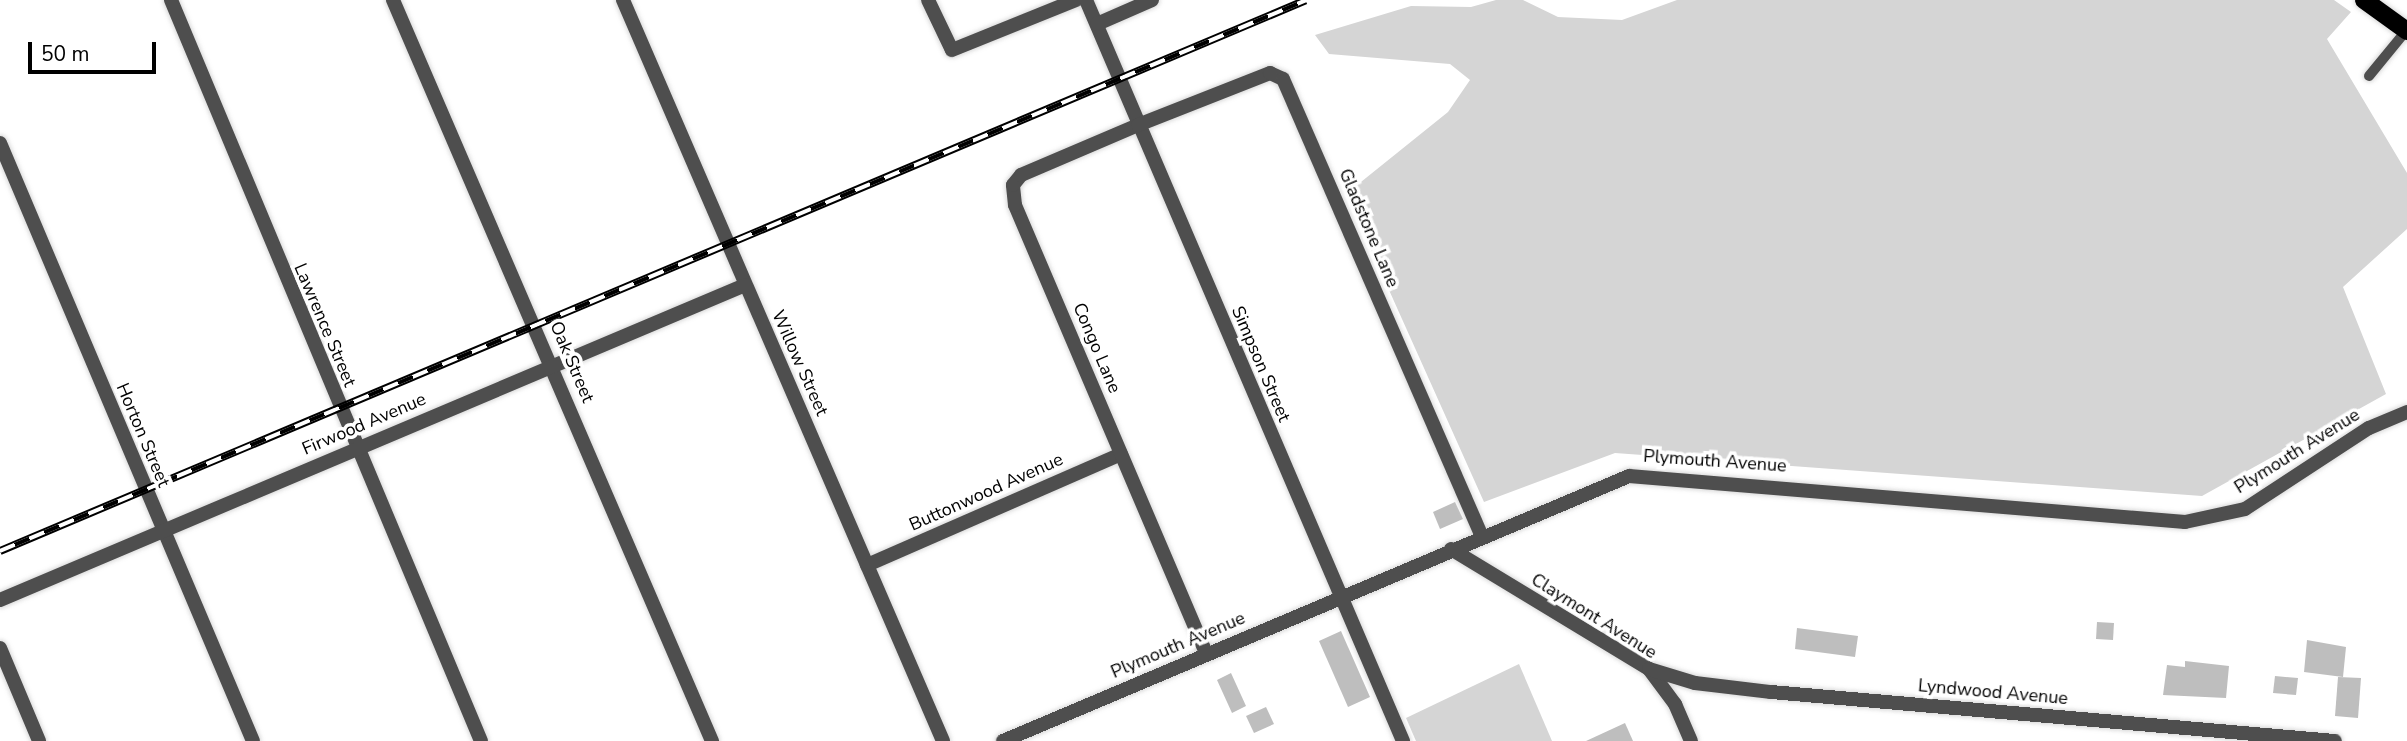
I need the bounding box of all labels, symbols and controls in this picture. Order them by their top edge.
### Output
scale bar [32,28,159,72]
text: 50 m [41,40,90,68]
street label: Gladstone Lane [1334,165,1404,291]
street label: Lawrence Street [289,260,361,390]
street label: Congo Lane [1068,300,1126,396]
street label: Simpson Street [1227,303,1295,425]
street label: Willow Street [767,307,833,419]
street label: Oak Street [545,318,599,406]
street label: Horton Street [111,380,175,490]
street label: Firwood Avenue [299,388,429,460]
street label: Plymouth Avenue [2230,404,2364,498]
street label: Plymouth Avenue [1643,445,1787,477]
street label: Buttonwood Avenue [906,448,1066,536]
street label: Claymont Avenue [1527,569,1661,663]
street label: Plymouth Avenue [1108,607,1248,683]
street label: Lyndwood Avenue [1917,675,2069,709]

